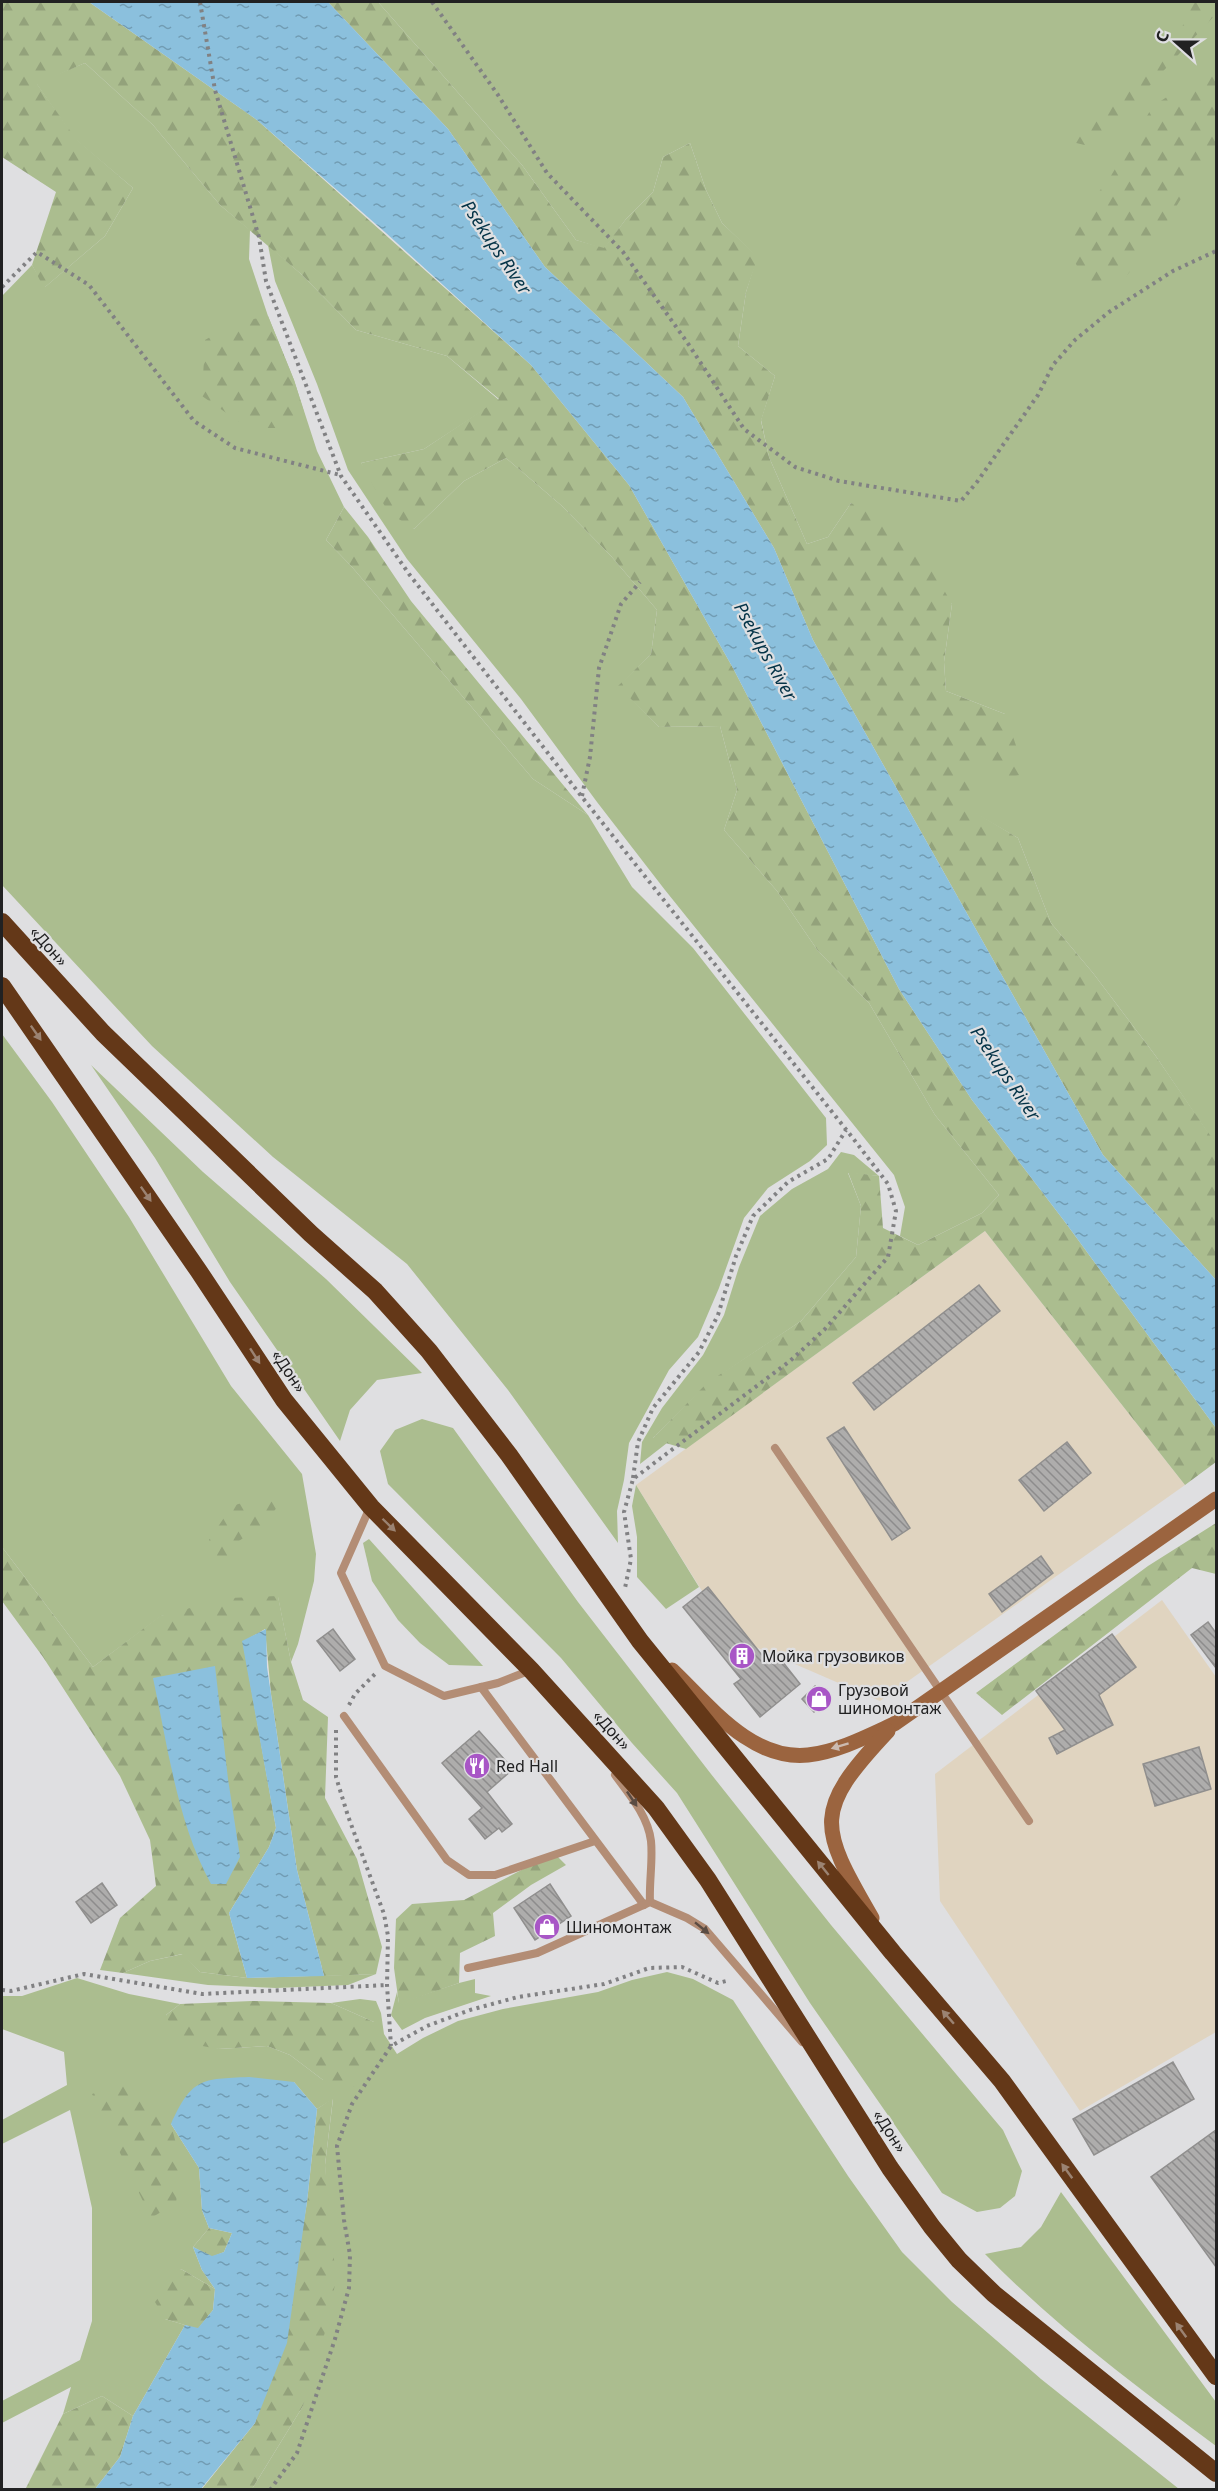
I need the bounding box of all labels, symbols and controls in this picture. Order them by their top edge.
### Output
north arrow [1146,12,1206,72]
text: С [1150,28,1174,45]
water label: Psekups River [457,195,538,299]
water label: Psekups River [729,598,803,705]
street label: «Дон» [25,921,73,971]
water label: Psekups River [966,1021,1047,1125]
one-way arrow [30,1025,41,1042]
one-way arrow [140,1186,151,1202]
street label: «Дон» [267,1345,311,1397]
one-way arrow [249,1348,260,1364]
one-way arrow [381,1517,395,1531]
building icon: Мойка грузовиков [727,1641,757,1671]
place label: Мойка грузовиков [762,1645,905,1667]
place label: Грузовой шиномонтаж [838,1679,942,1719]
shop icon: Грузовой шиномонтаж [804,1684,834,1714]
street label: «Дон» [588,1705,636,1755]
one-way arrow [831,1742,849,1751]
restaurant icon: Red Hall [462,1751,492,1781]
place label: Red Hall [496,1755,558,1777]
one-way arrow [626,1790,638,1806]
one-way arrow [817,1860,830,1875]
shop icon: Шиномонтаж [532,1912,562,1942]
place label: Шиномонтаж [566,1916,672,1938]
one-way arrow [694,1922,710,1935]
one-way arrow [942,2010,955,2025]
street label: «Дон» [868,2105,912,2157]
one-way arrow [1061,2164,1073,2180]
one-way arrow [1175,2322,1187,2338]

